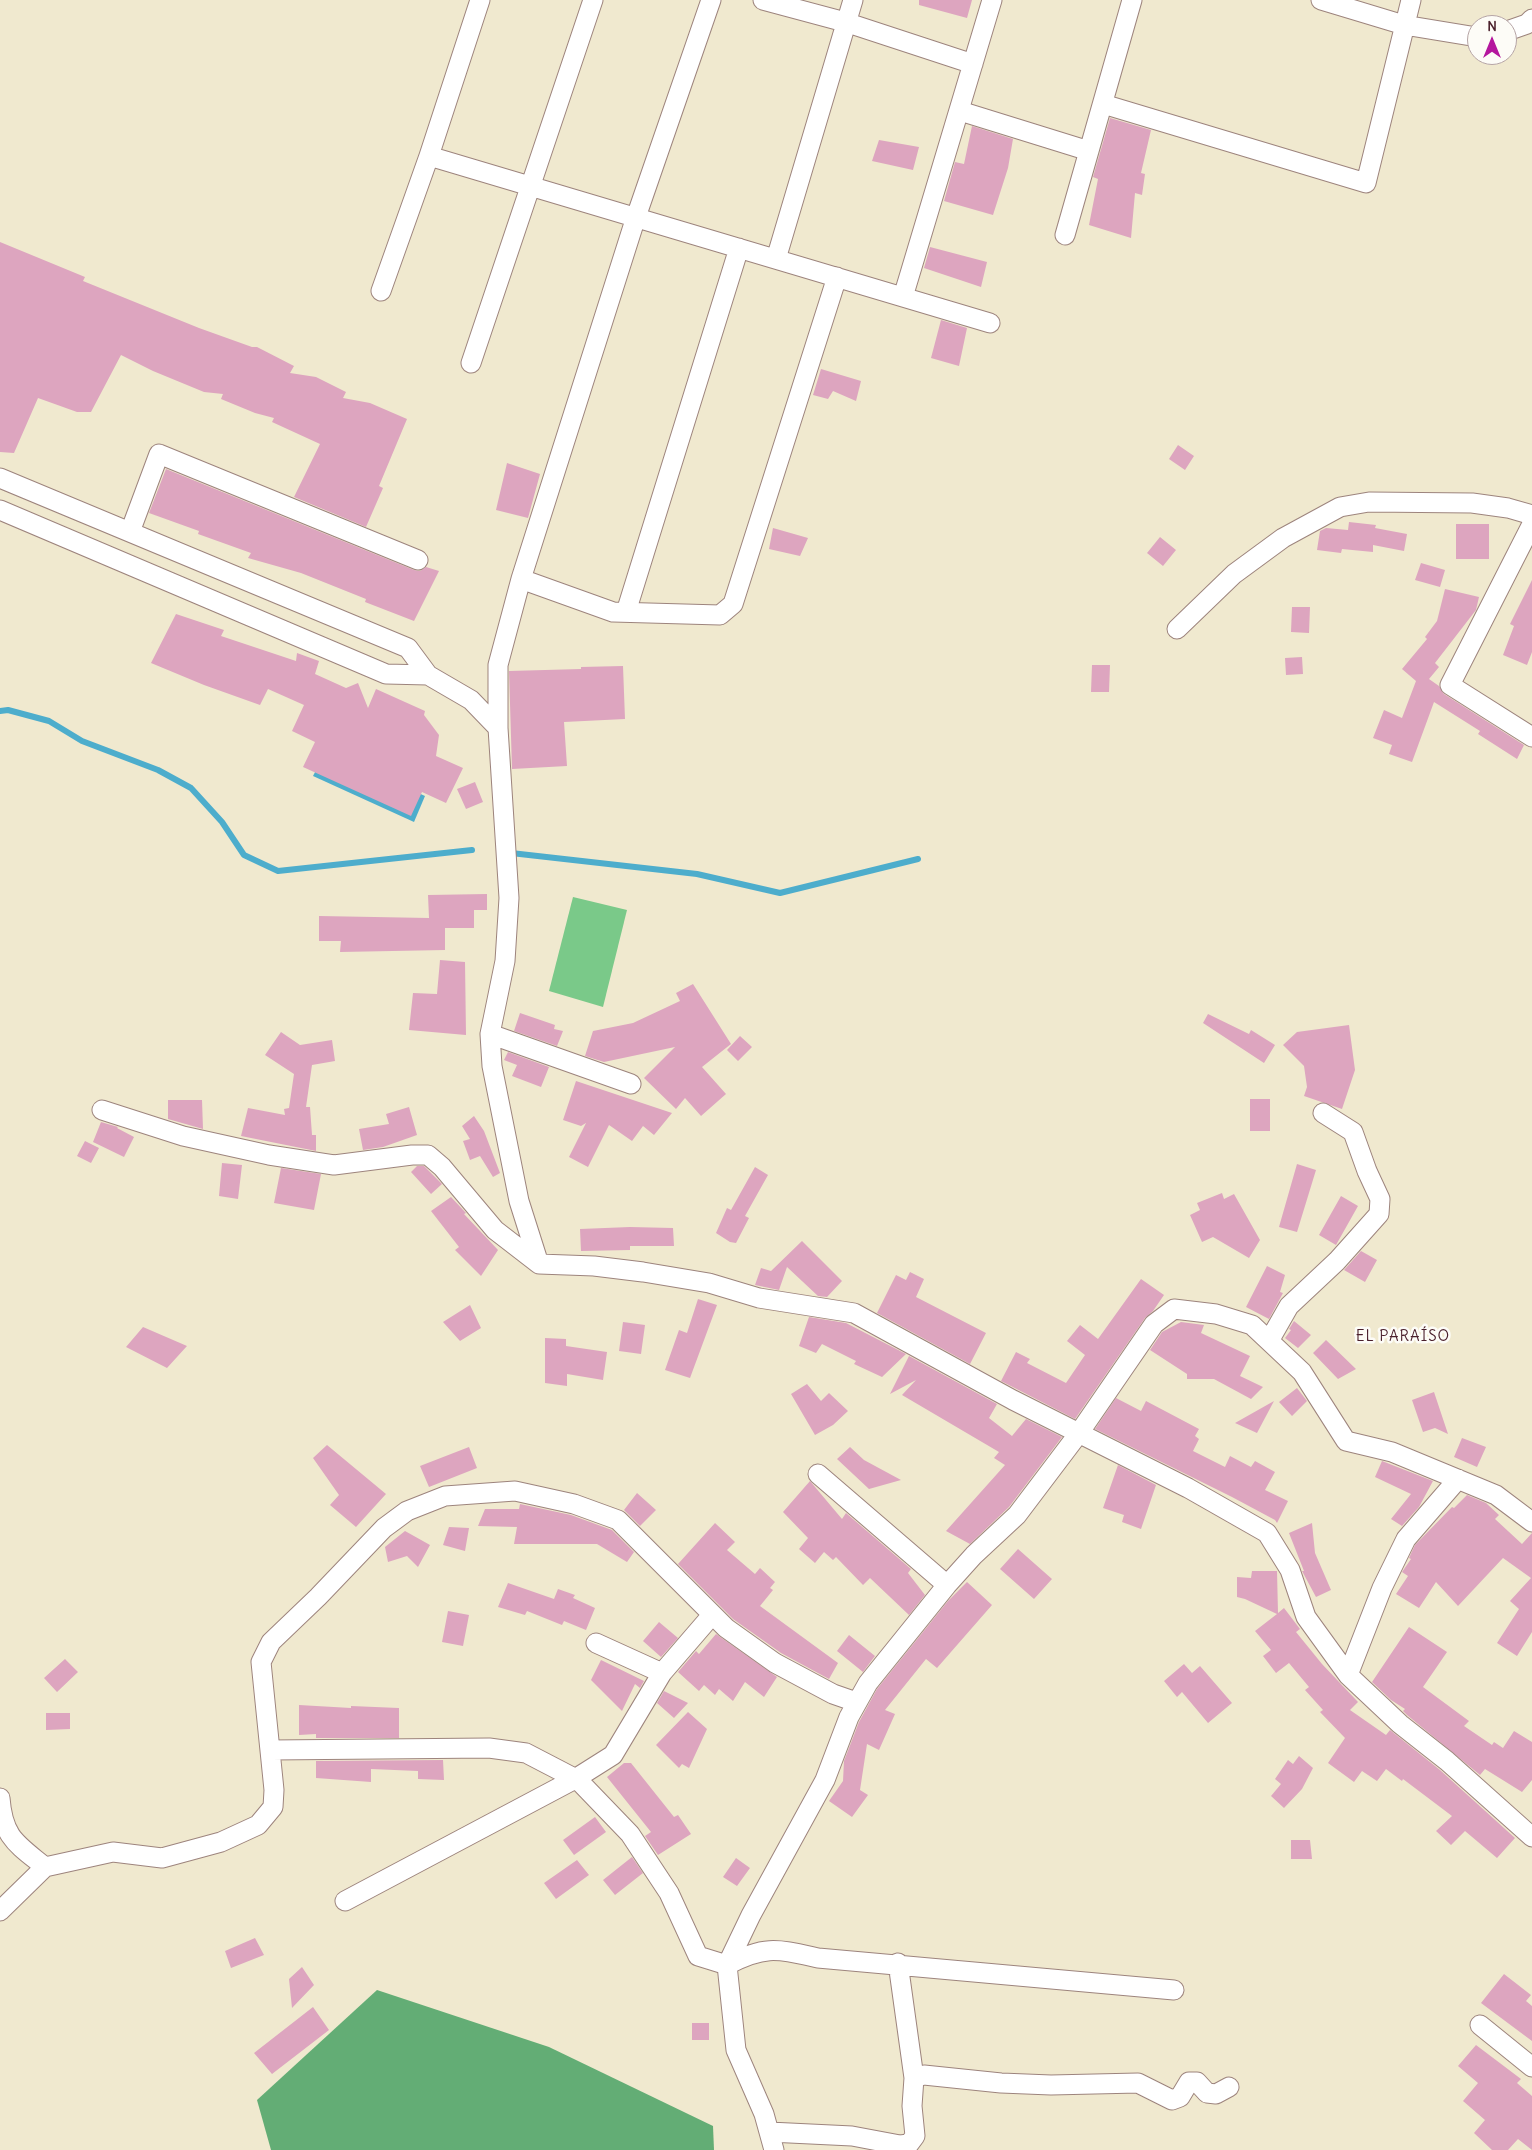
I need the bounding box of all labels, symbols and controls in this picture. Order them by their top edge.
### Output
north arrow [1467,15,1517,65]
text: N [1487,17,1497,35]
district label: EL PARAÍSO [1355,1328,1451,1346]

